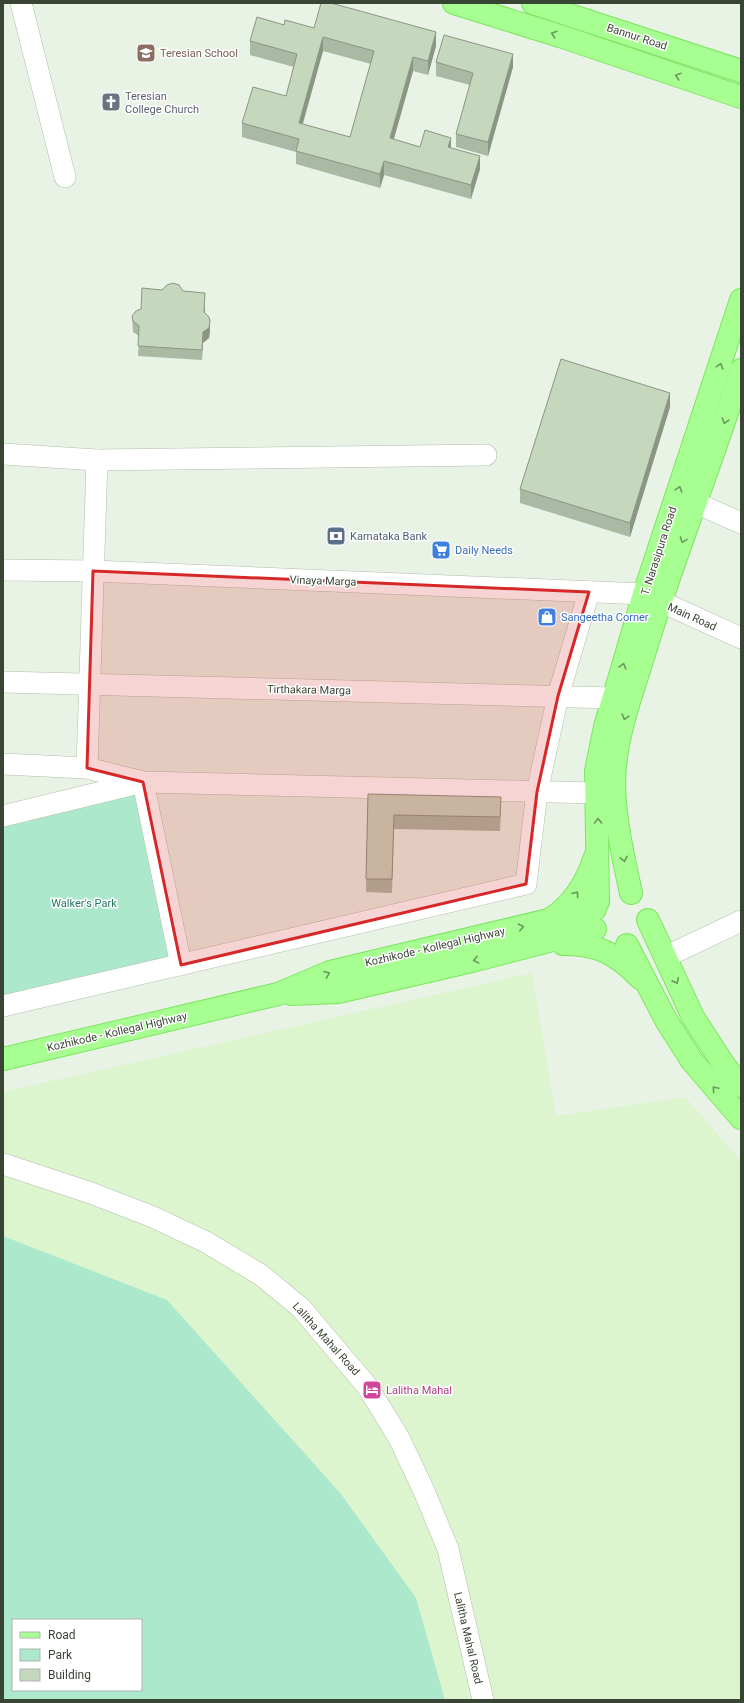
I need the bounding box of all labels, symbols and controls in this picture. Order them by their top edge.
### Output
street label: Bannur Road [605,21,669,53]
one-way arrow [551,30,558,39]
school or university icon: Teresian School [135,42,157,64]
place label: Teresian School [160,47,238,60]
one-way arrow [674,72,681,80]
place label: Teresian College Church [125,90,199,116]
church icon: Teresian College Church [100,91,122,113]
one-way arrow [715,362,724,369]
one-way arrow [721,417,730,424]
one-way arrow [674,486,683,493]
street label: T. Narasipura Road [639,505,679,597]
bank icon: Karnataka Bank [325,525,347,547]
place label: Karnataka Bank [350,530,427,543]
one-way arrow [679,536,687,543]
supermarket icon: Daily Needs [430,539,452,561]
place label: Daily Needs [455,544,513,557]
street label: Vinaya Marga [289,573,357,589]
street label: Main Road [665,600,719,634]
shop icon: Sangeetha Corner [536,606,558,628]
place label: Sangeetha Corner [561,611,649,624]
one-way arrow [618,663,627,670]
street label: Tirthakara Marga [267,683,351,697]
one-way arrow [621,713,630,720]
one-way arrow [593,818,602,824]
one-way arrow [619,856,627,862]
one-way arrow [571,892,578,899]
park label: Walker's Park [51,897,117,910]
one-way arrow [518,923,524,931]
street label: Kozhikode - Kollegal Highway [364,924,507,969]
one-way arrow [473,955,480,964]
one-way arrow [323,970,330,978]
one-way arrow [671,977,679,984]
street label: Kozhikode - Kollegal Highway [46,1009,189,1054]
one-way arrow [712,1086,720,1094]
street label: Lalitha Mahal Road [290,1300,362,1378]
hotel icon: Lalitha Mahal [361,1379,383,1401]
place label: Lalitha Mahal [386,1384,452,1397]
street label: Lalitha Mahal Road [451,1591,485,1685]
legend [12,1619,142,1691]
text: Road [48,1628,76,1642]
text: Park [48,1648,73,1662]
text: Building [48,1668,91,1682]

